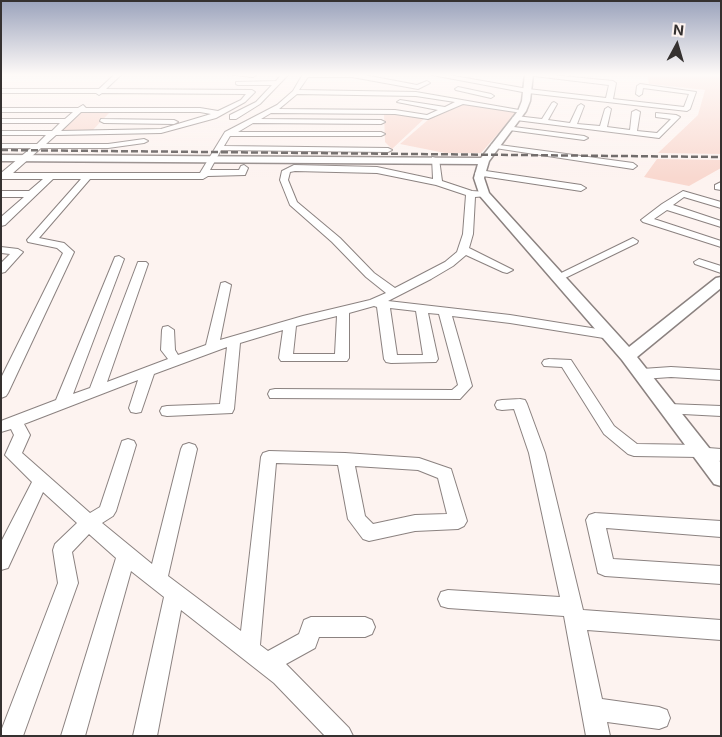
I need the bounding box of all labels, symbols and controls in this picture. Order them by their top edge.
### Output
north arrow [652,20,702,70]
text: N [672,21,685,39]

